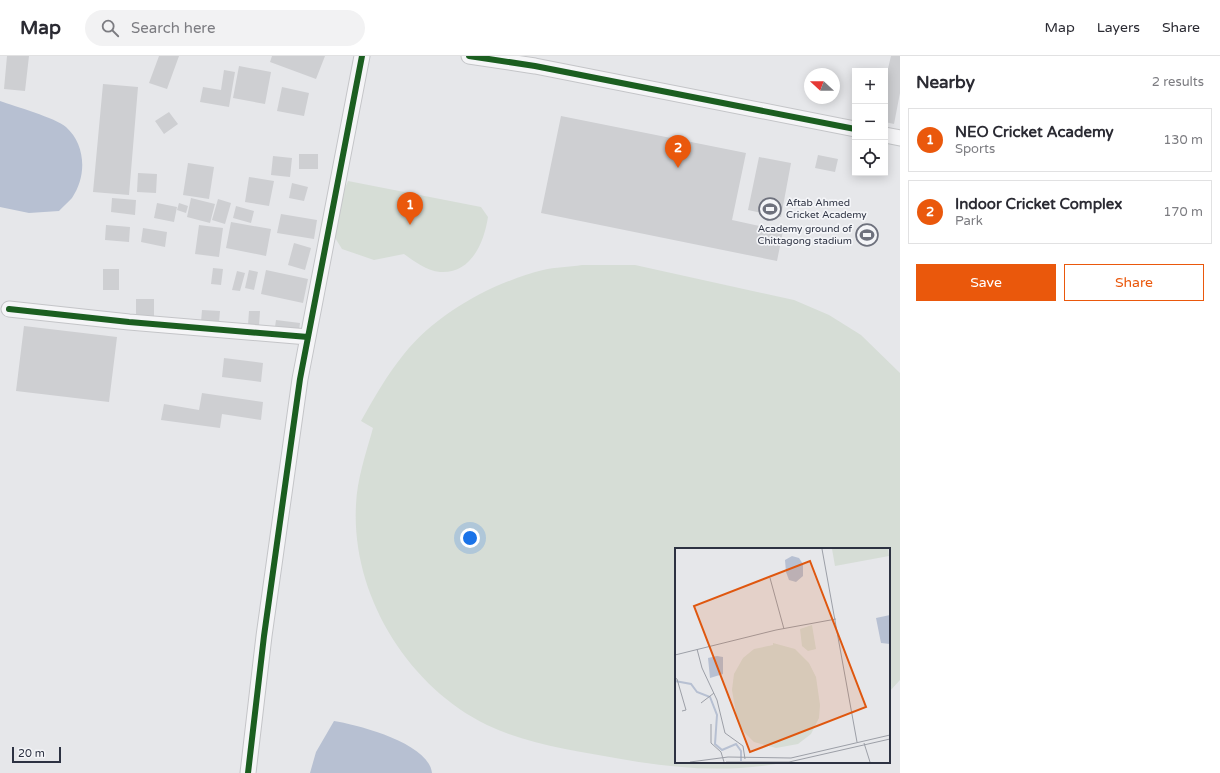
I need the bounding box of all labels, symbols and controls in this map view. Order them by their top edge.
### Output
search box [85,10,365,46]
text: Map [20,17,61,39]
icon: search [99,17,121,39]
text: Search here [131,19,215,37]
text: Map [1045,19,1075,36]
text: Layers [1097,19,1140,36]
text: Share [1162,19,1200,36]
north arrow [804,68,840,104]
map controls [852,68,888,176]
button: + [852,68,888,104]
text: Nearby [916,72,975,93]
text: 2 results [1152,74,1204,90]
button: − [852,104,888,140]
text: NEO Cricket Academy [955,123,1114,141]
text: 1 [926,132,934,148]
text: 130 m [1163,132,1203,148]
pin: 2 [665,135,691,168]
button: locate [852,140,888,176]
text: Sports [955,141,995,157]
pin: 1 [397,192,423,225]
text: Indoor Cricket Complex [955,195,1122,213]
sports icon: Aftab Ahmed Cricket Academy [757,196,783,222]
place label: Aftab Ahmed Cricket Academy [786,197,867,221]
text: 2 [926,204,934,220]
text: 170 m [1163,204,1203,220]
text: Park [955,213,983,229]
sports icon: Academy ground of Chittagong stadium [854,222,880,248]
place label: Academy ground of Chittagong stadium [758,223,852,247]
button: Save [916,264,1056,301]
button: Share [1064,264,1204,301]
your location [460,528,480,548]
inset map [675,548,890,763]
scale bar [12,745,61,764]
text: 20 m [18,747,45,760]

